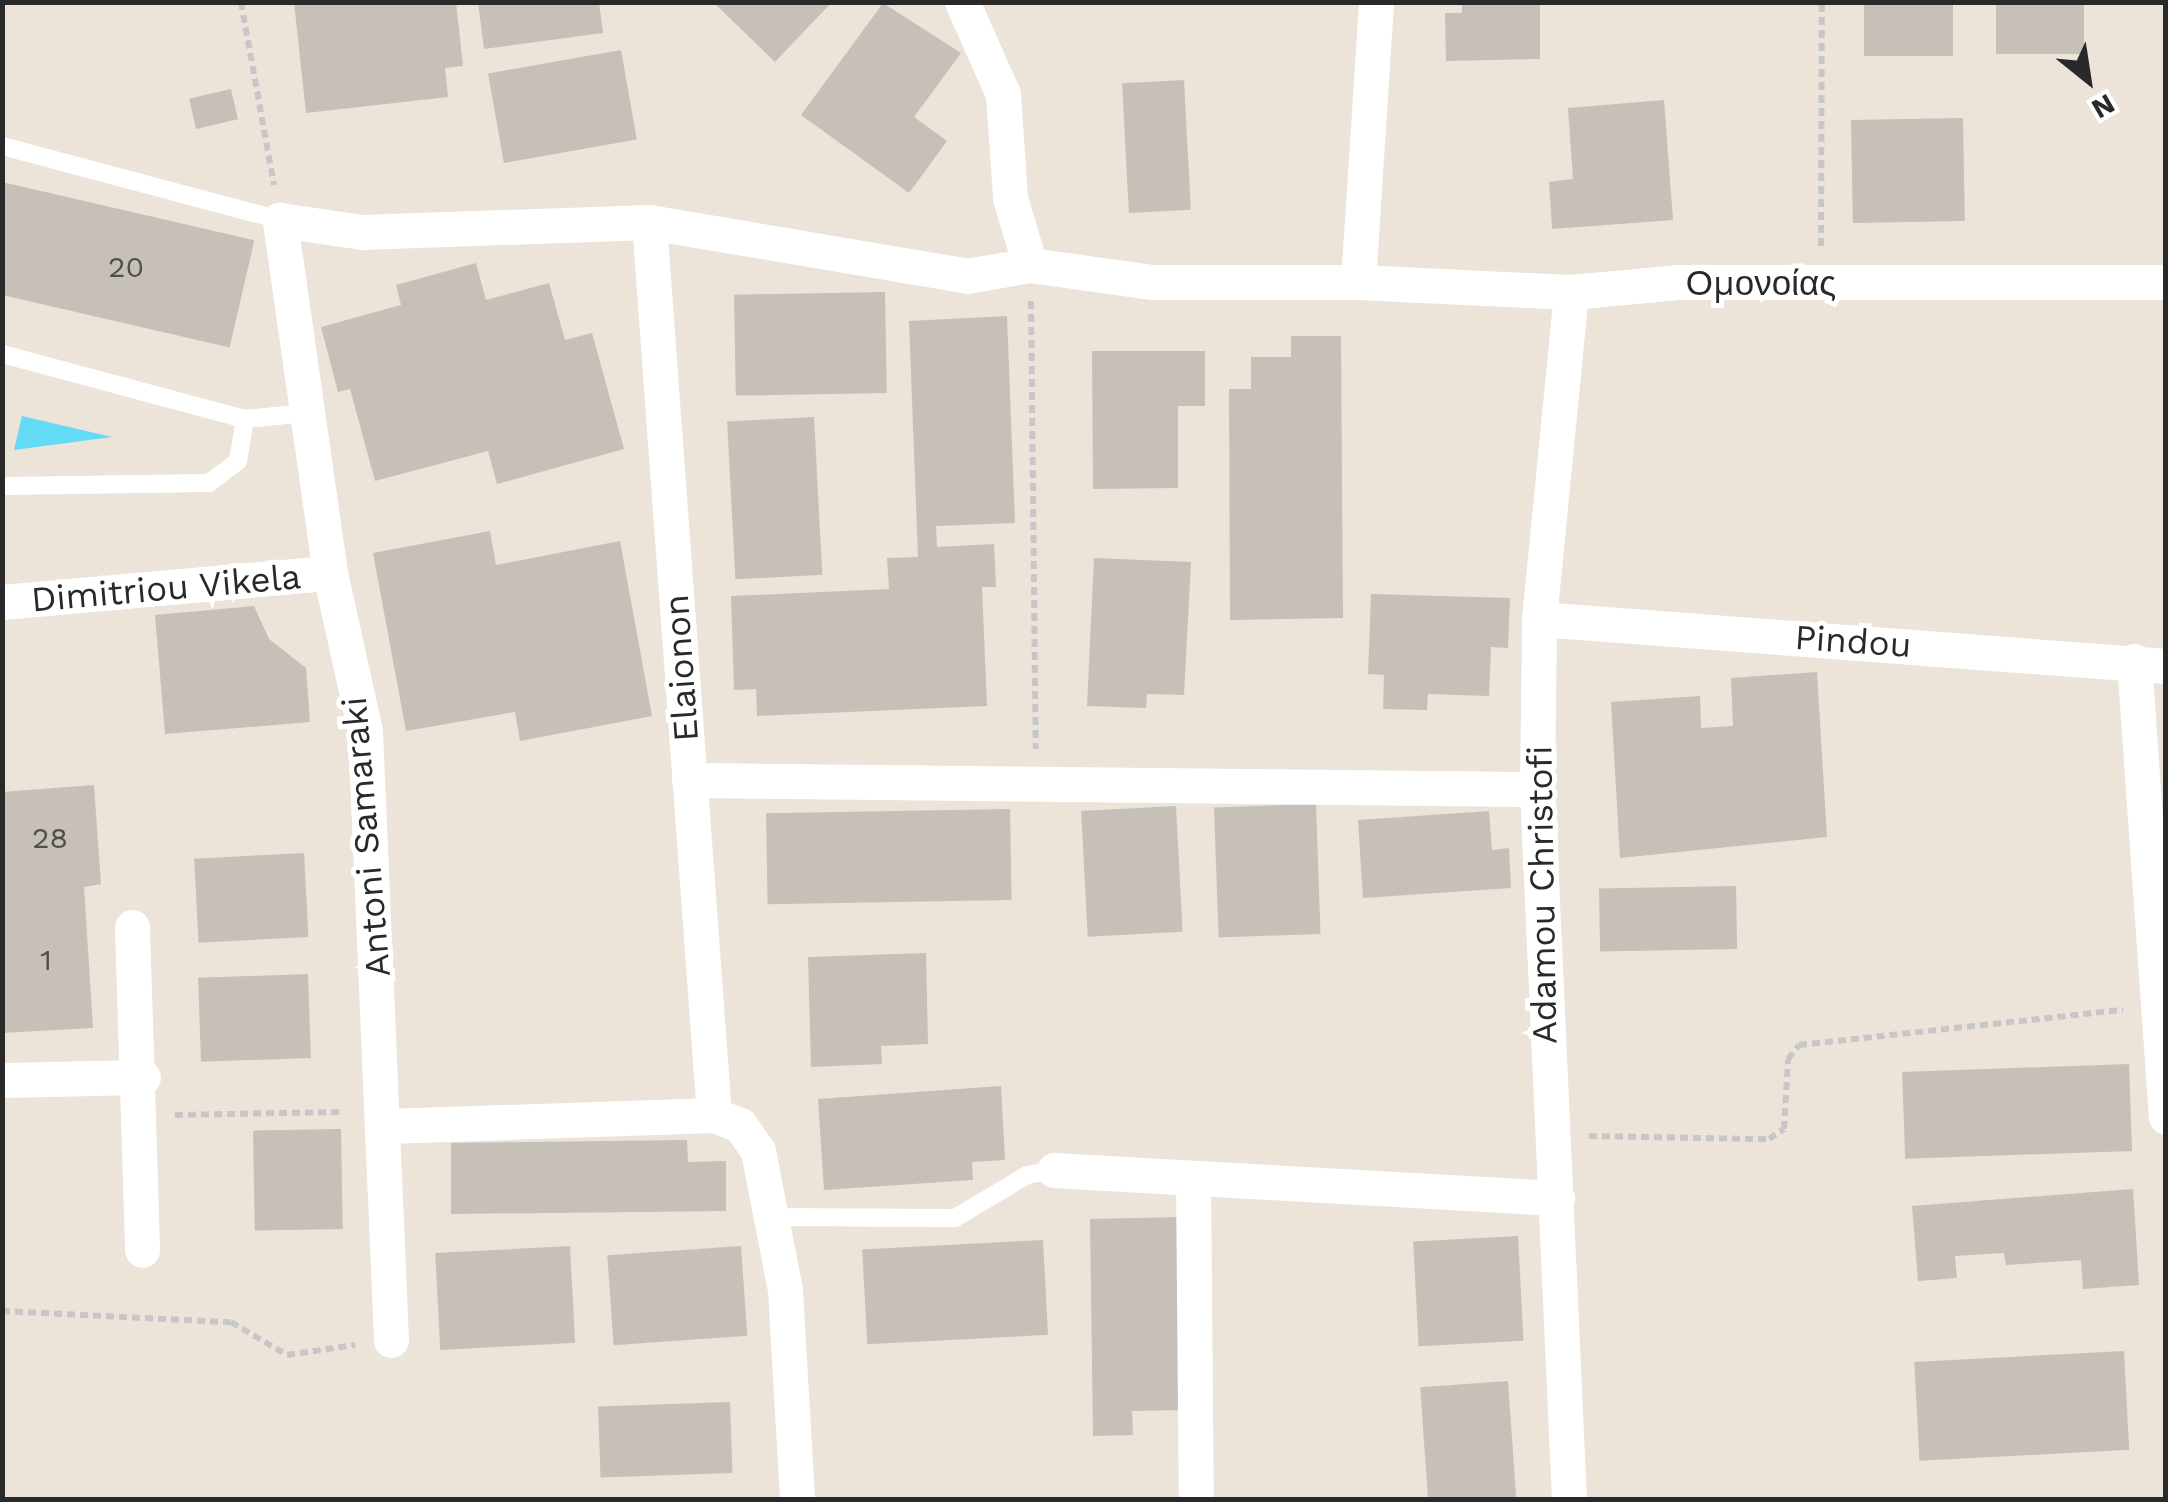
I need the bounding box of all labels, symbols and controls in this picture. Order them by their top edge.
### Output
north arrow [2038,30,2138,130]
text: N [2086,87,2120,126]
house number: 20 [108,249,144,285]
street label: Ομονοίας [1686,262,1836,304]
street label: Dimitriou Vikela [29,555,303,621]
street label: Elaionon [655,593,707,743]
street label: Pindou [1793,616,1913,666]
street label: Antoni Samaraki [333,695,399,979]
street label: Adamou Christofi [1518,745,1566,1045]
house number: 28 [32,820,68,856]
house number: 1 [40,942,52,978]

